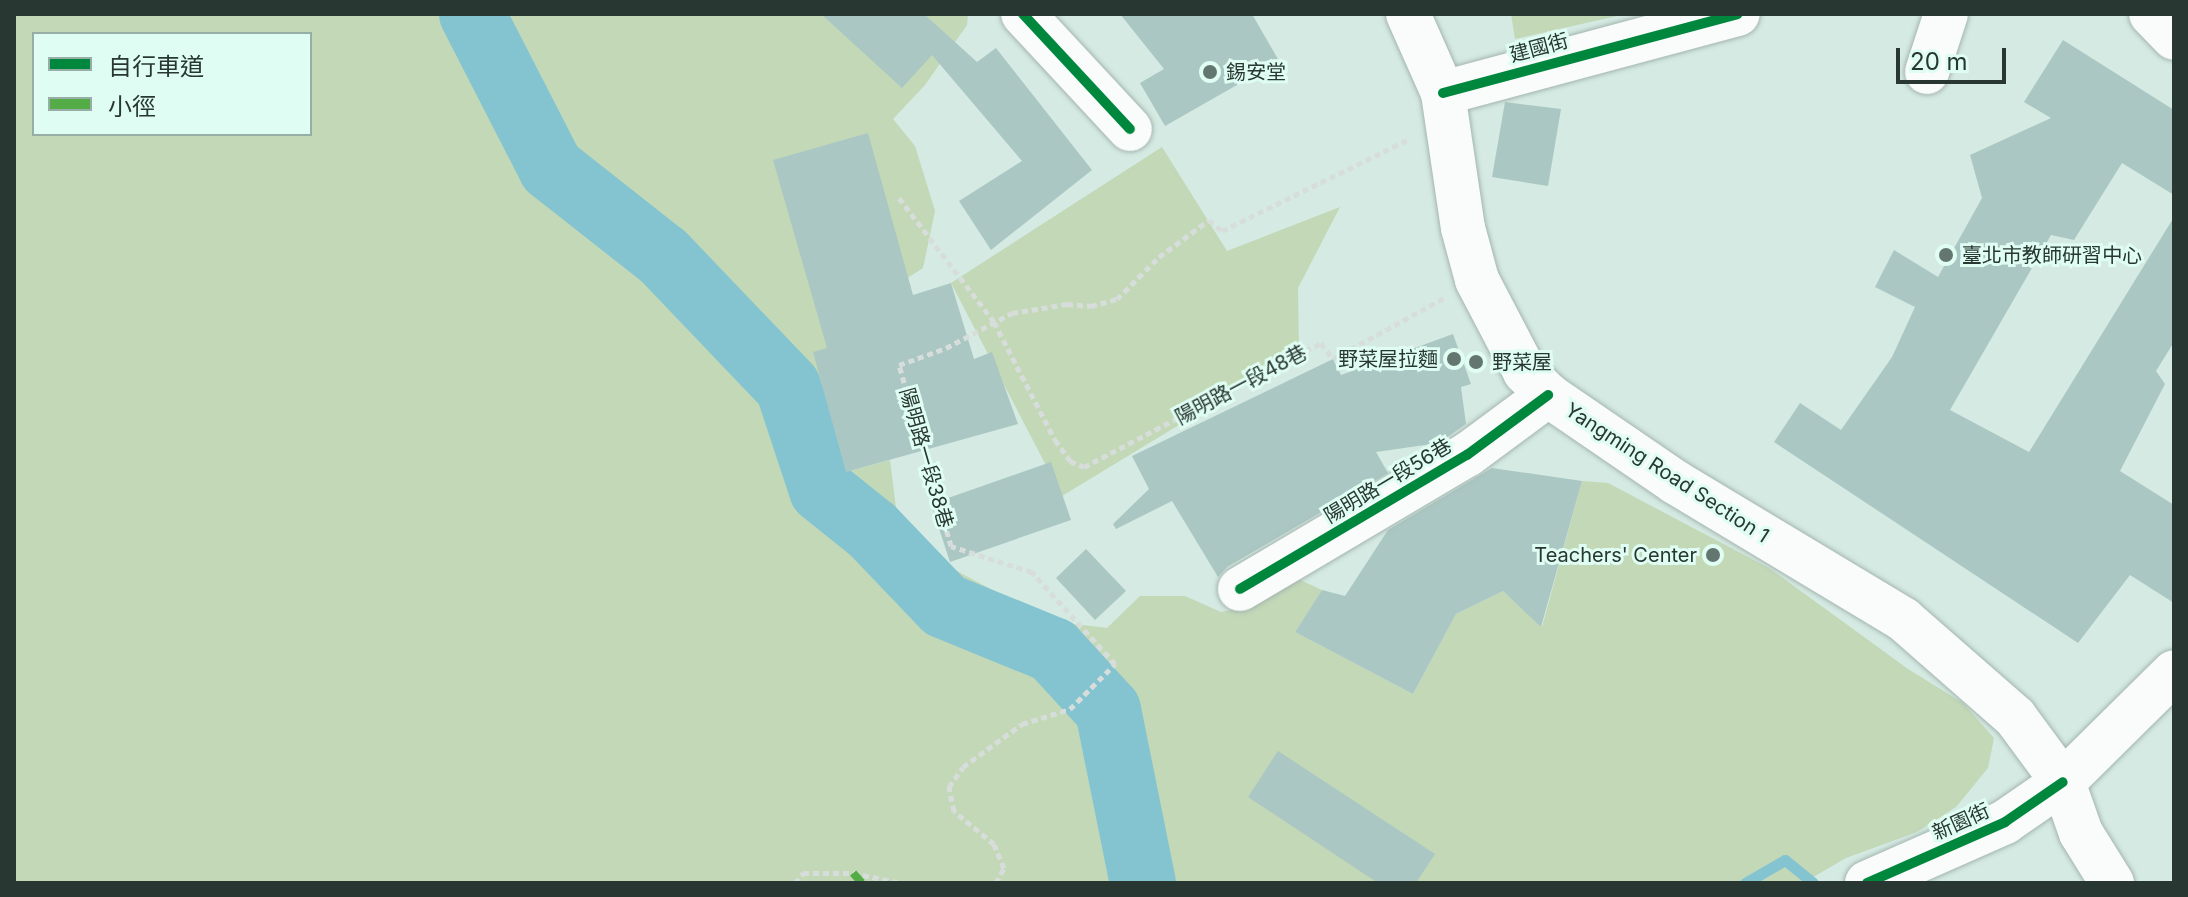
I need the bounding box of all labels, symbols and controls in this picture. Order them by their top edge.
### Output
street label: 建國街 [1507,29,1571,67]
legend [32,32,312,136]
scale bar [1900,32,2010,82]
text: 20 m [1910,47,1968,76]
text: 自行車道 [108,52,204,81]
place label: 錫安堂 [1226,60,1286,84]
marker: 錫安堂 [1201,63,1219,81]
text: 小徑 [108,92,156,121]
place label: 臺北市教師研習中心 [1962,243,2142,267]
marker: 臺北市教師研習中心 [1937,246,1955,264]
street label: 陽明路一段48巷 [1171,340,1311,430]
place label: 野菜屋拉麵 [1338,347,1438,371]
marker: 野菜屋拉麵 [1445,350,1463,368]
place label: 野菜屋 [1492,350,1552,374]
marker: 野菜屋 [1467,353,1485,371]
street label: 陽明路一段38巷 [895,385,957,531]
street label: Yangming Road Section 1 [1561,398,1773,548]
street label: 陽明路一段56巷 [1320,433,1456,529]
place label: Teachers' Center [1534,543,1697,567]
marker: Teachers' Center [1704,546,1722,564]
street label: 新園街 [1929,799,1993,845]

